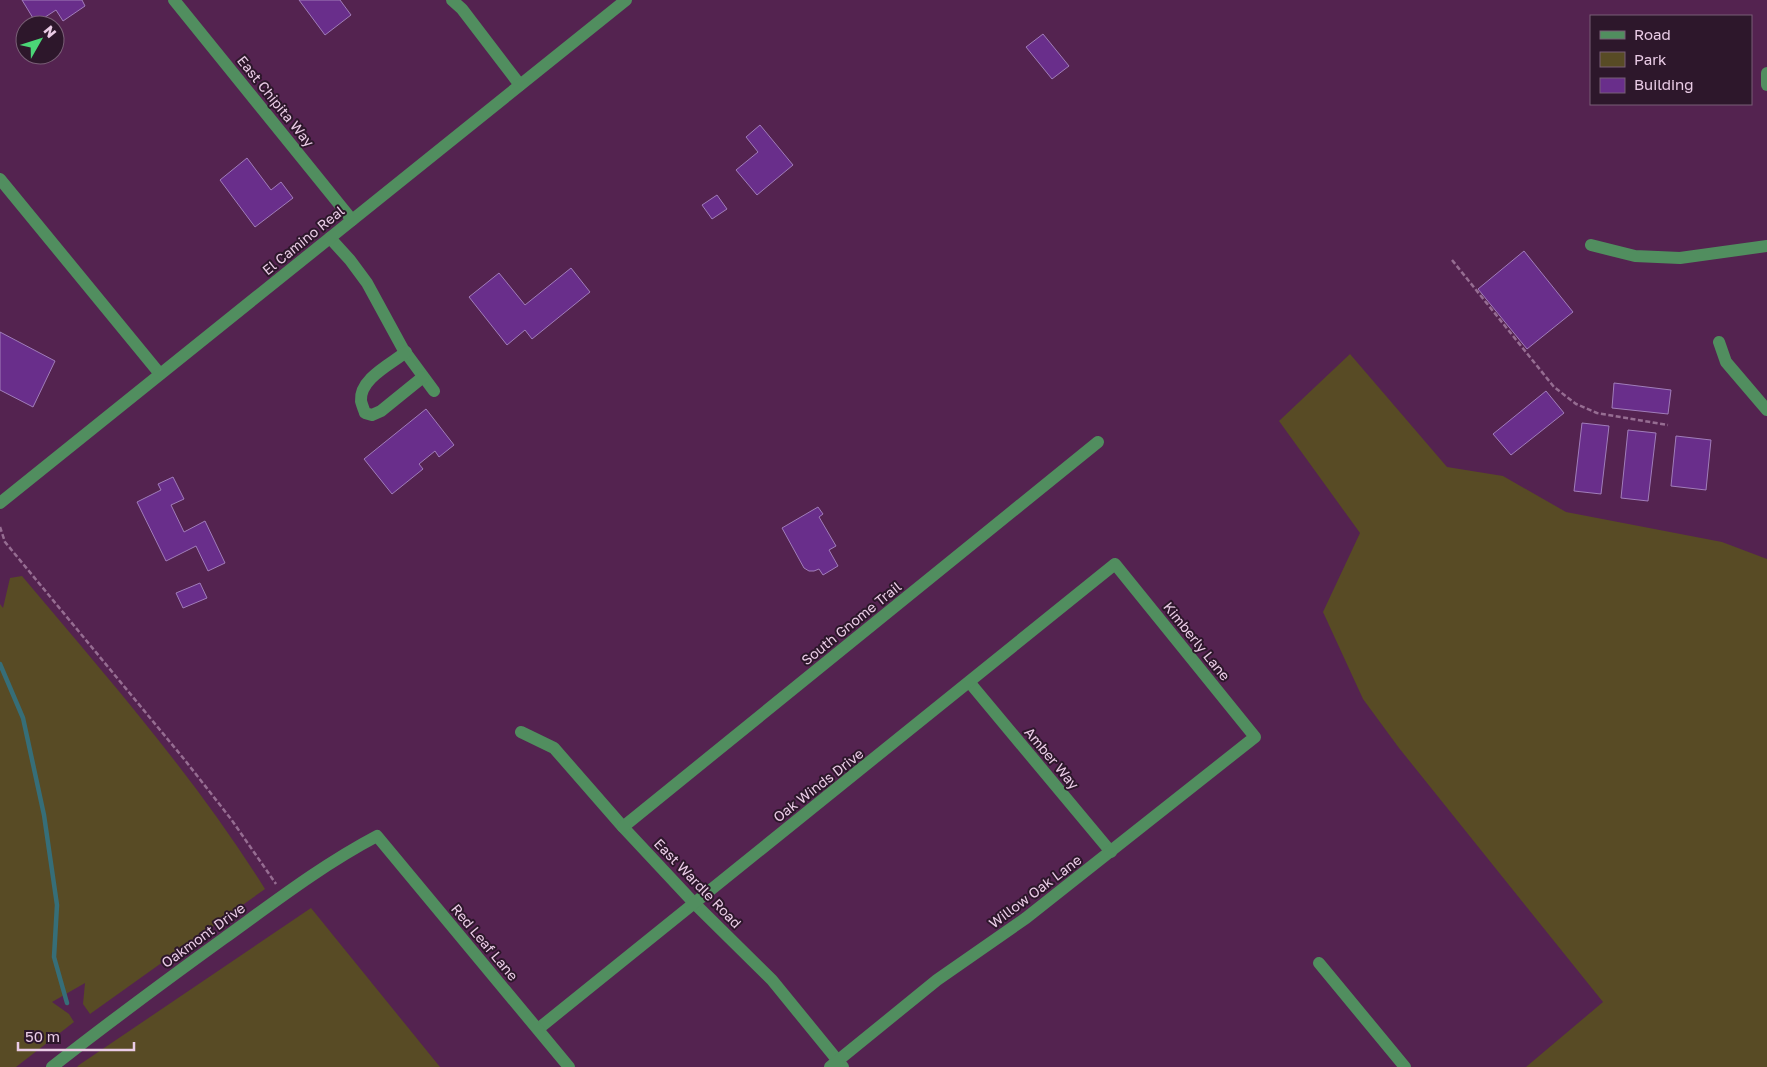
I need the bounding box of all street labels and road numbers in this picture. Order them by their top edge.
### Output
street label: East Chipita Way [234,52,318,150]
street label: El Camino Real [259,202,347,278]
street label: South Gnome Trail [798,578,904,668]
street label: Kimberly Lane [1160,598,1234,684]
street label: Amber Way [1021,723,1083,793]
street label: Oak Winds Drive [770,745,866,825]
street label: East Wardle Road [651,835,745,931]
street label: Willow Oak Lane [985,851,1085,931]
street label: Oakmont Drive [158,899,248,971]
street label: Red Leaf Lane [448,900,522,984]

